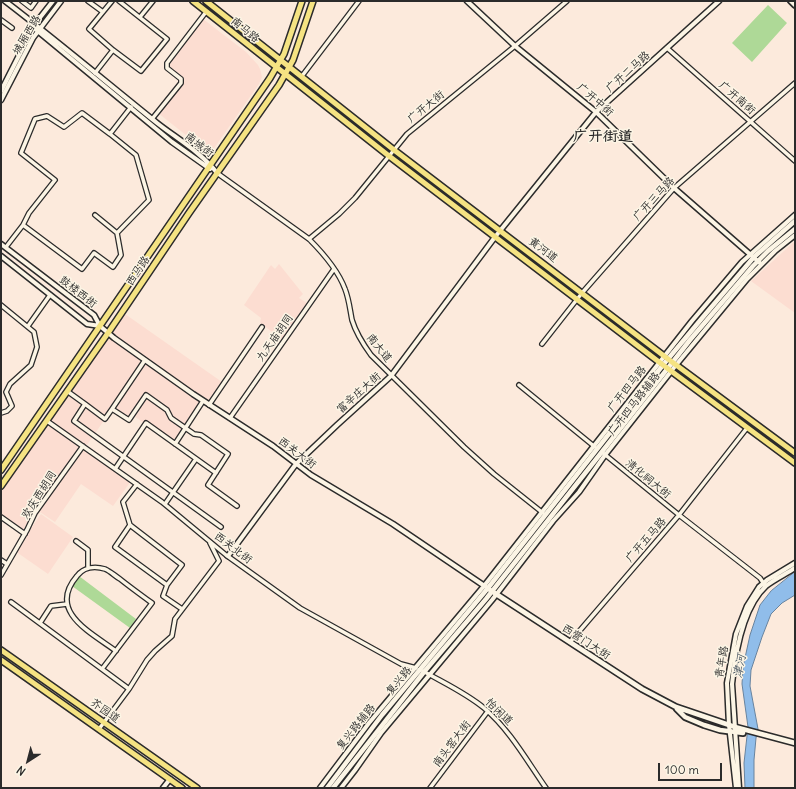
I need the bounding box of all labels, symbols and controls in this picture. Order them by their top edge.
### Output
street label: 城厢西路 [10,13,44,57]
street label: 南马路 [228,14,262,46]
street label: 广开二马路 [603,49,653,95]
street label: 广开南街 [716,79,758,117]
street label: 广开中街 [574,81,616,119]
street label: 广开大街 [405,88,447,126]
district label: 广开街道 [573,128,633,146]
street label: 南城街 [182,130,216,160]
street label: 广开三马路 [630,174,678,224]
street label: 黄河道 [526,235,560,265]
street label: 西马路 [123,254,153,288]
street label: 鼓楼西街 [57,273,99,311]
street label: 九天庙胡同 [254,312,296,364]
street label: 南大道 [363,331,395,365]
street label: 广开四马路 [605,363,649,415]
street label: 富辛庄大街 [334,370,384,416]
street label: 广开四马路辅路 [605,370,663,438]
street label: 西关大街 [275,434,319,472]
street label: 清化祠大街 [622,457,674,501]
street label: 欢庆西胡同 [18,468,60,522]
street label: 广开五马路 [623,515,669,565]
street label: 西关北街 [211,529,255,567]
street label: 西营门大街 [559,621,613,663]
street label: 青年路 [713,645,731,679]
water label: 津河 [731,653,749,679]
street label: 复兴路 [383,664,415,698]
street label: 芥园道 [88,696,122,726]
street label: 怡闲道 [483,696,515,728]
street label: 复兴路辅路 [334,701,378,753]
street label: 南头窑大街 [430,718,474,770]
north arrow [8,741,48,781]
scale bar [660,755,724,781]
text: 100 m [665,762,699,777]
text: N [14,763,28,779]

